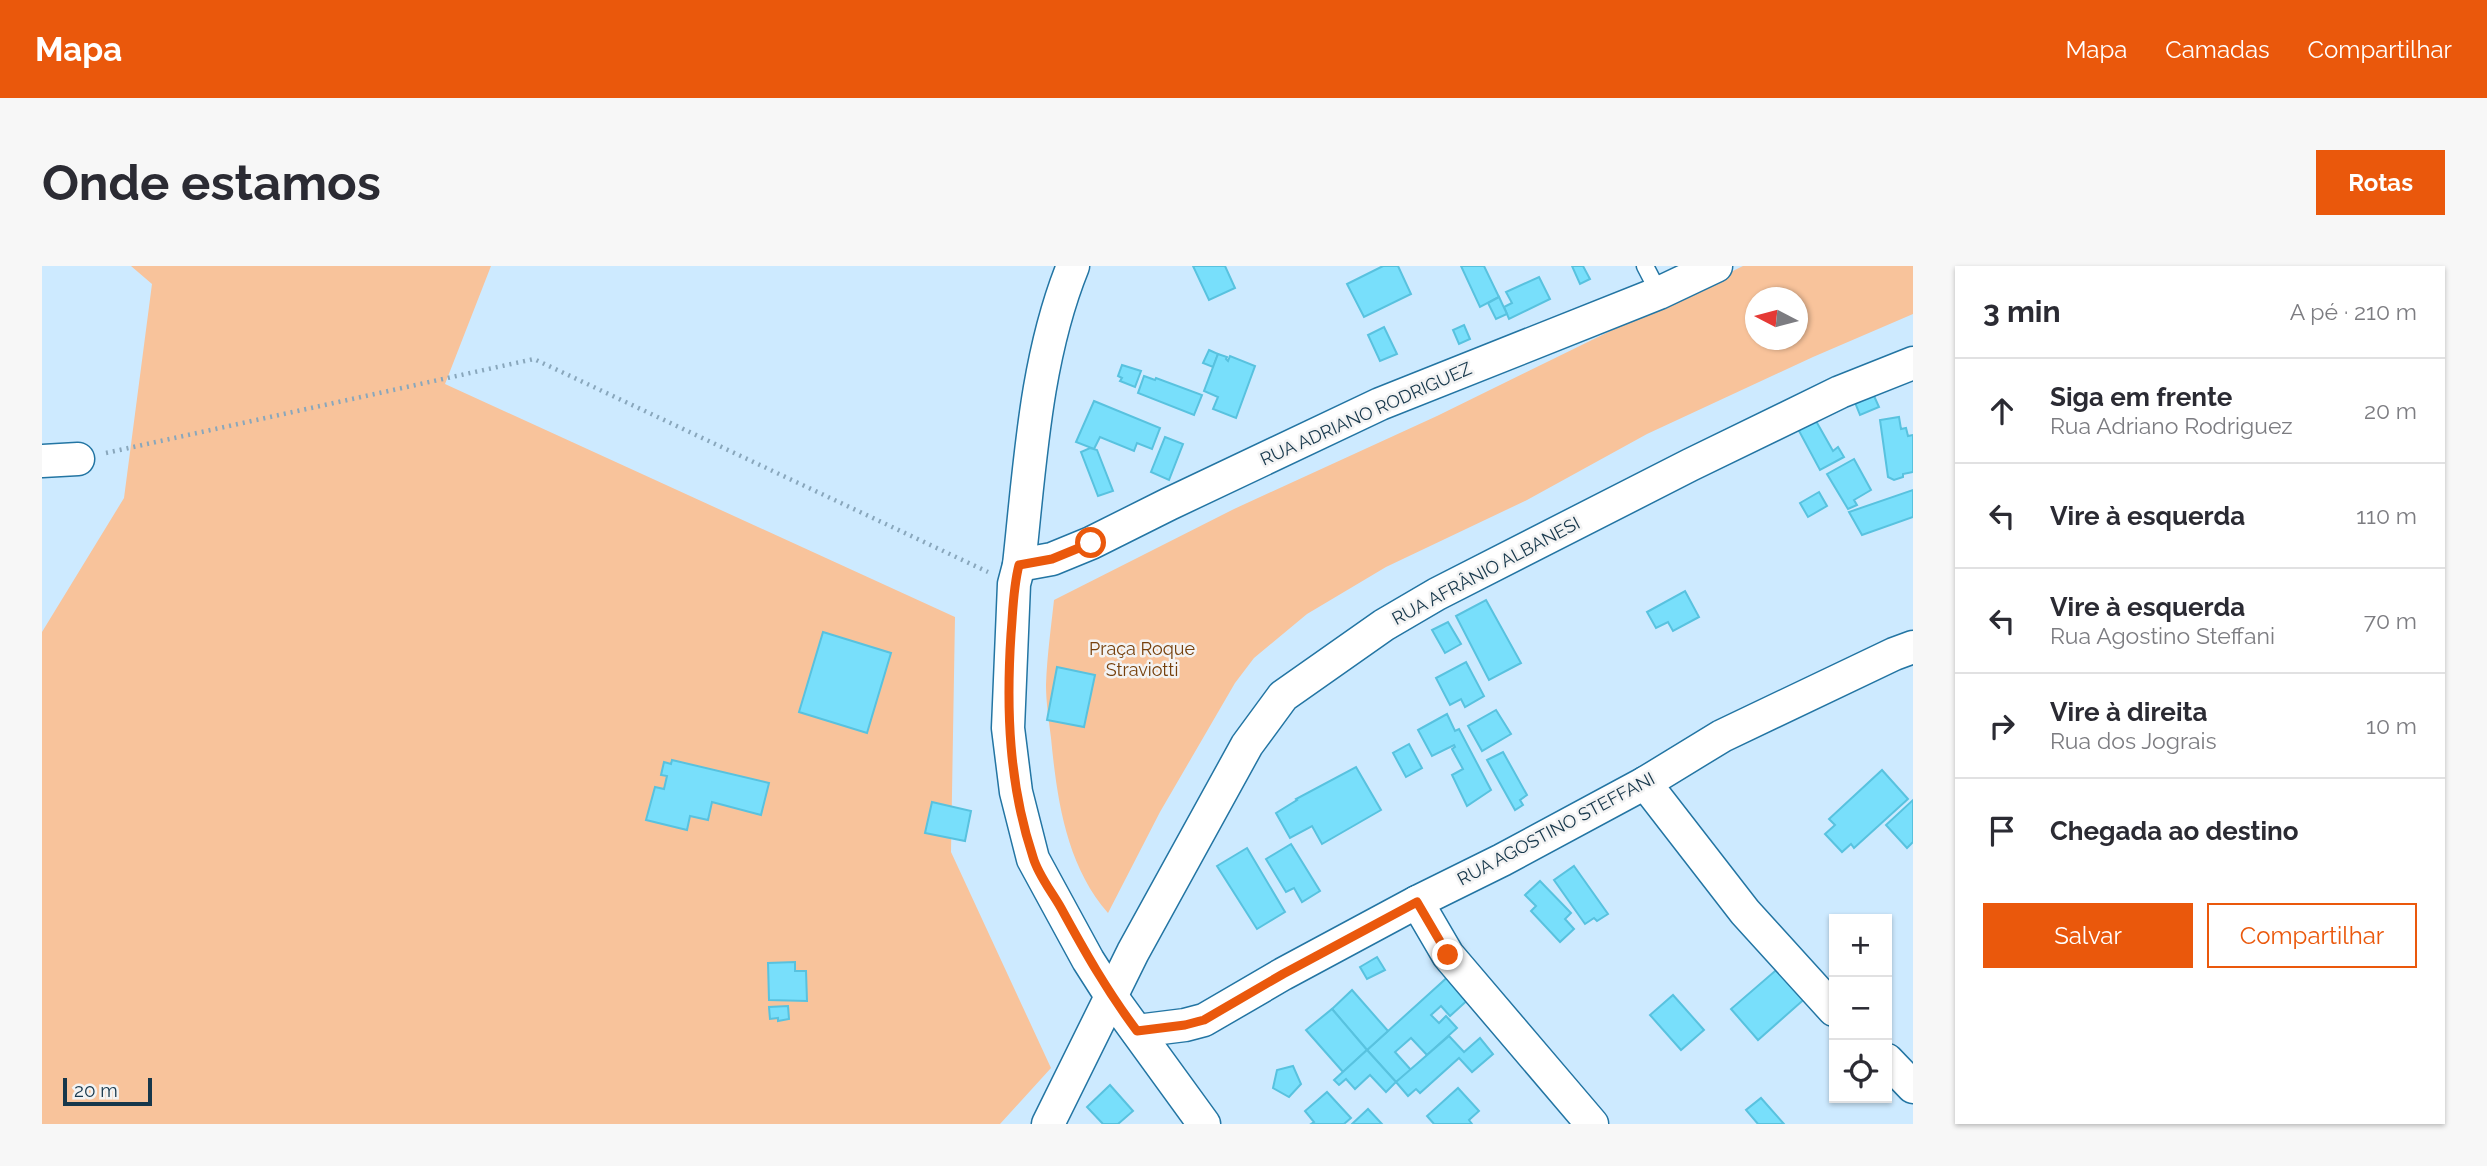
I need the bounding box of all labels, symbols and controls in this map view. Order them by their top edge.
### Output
text: Mapa [35,30,122,69]
text: Mapa [2065,35,2127,64]
text: Camadas [2165,35,2270,64]
text: Compartilhar [2308,35,2452,64]
button: Rotas [2316,150,2445,215]
text: Onde estamos [42,154,381,211]
north arrow [1745,287,1808,350]
text: 3 min [1983,294,2061,329]
text: A pé · 210 m [2290,298,2417,325]
street label: RUA ADRIANO RODRIGUEZ [1257,357,1475,470]
text: Siga em frente [2050,382,2232,412]
icon: ahead [1983,392,2021,430]
text: 20 m [2364,397,2417,424]
text: Rua Adriano Rodriguez [2050,412,2293,439]
icon: left [1983,497,2021,535]
text: Vire à esquerda [2050,501,2245,531]
text: 110 m [2356,502,2417,529]
street label: RUA AFRÂNIO ALBANESI [1388,511,1583,629]
route start [1075,527,1106,558]
text: Vire à esquerda [2050,592,2245,622]
icon: left [1983,602,2021,640]
text: 70 m [2364,607,2417,634]
text: Rua Agostino Steffani [2050,622,2275,649]
park label: Praça Roque Straviotti [1089,638,1195,680]
text: Vire à direita [2050,697,2207,727]
icon: right [1983,707,2021,745]
text: 10 m [2366,712,2417,739]
text: Rua dos Jograis [2050,727,2217,754]
street label: RUA AGOSTINO STEFFANI [1454,768,1658,890]
icon: arrive [1983,812,2021,850]
text: Chegada ao destino [2050,816,2299,846]
button: Salvar [1983,903,2193,968]
button: Compartilhar [2207,903,2417,968]
map controls [1829,914,1892,1103]
button: + [1829,914,1892,977]
route end [1432,939,1463,970]
button: − [1829,977,1892,1040]
button: locate [1829,1040,1892,1103]
scale bar [63,1075,152,1107]
text: 20 m [74,1079,118,1101]

